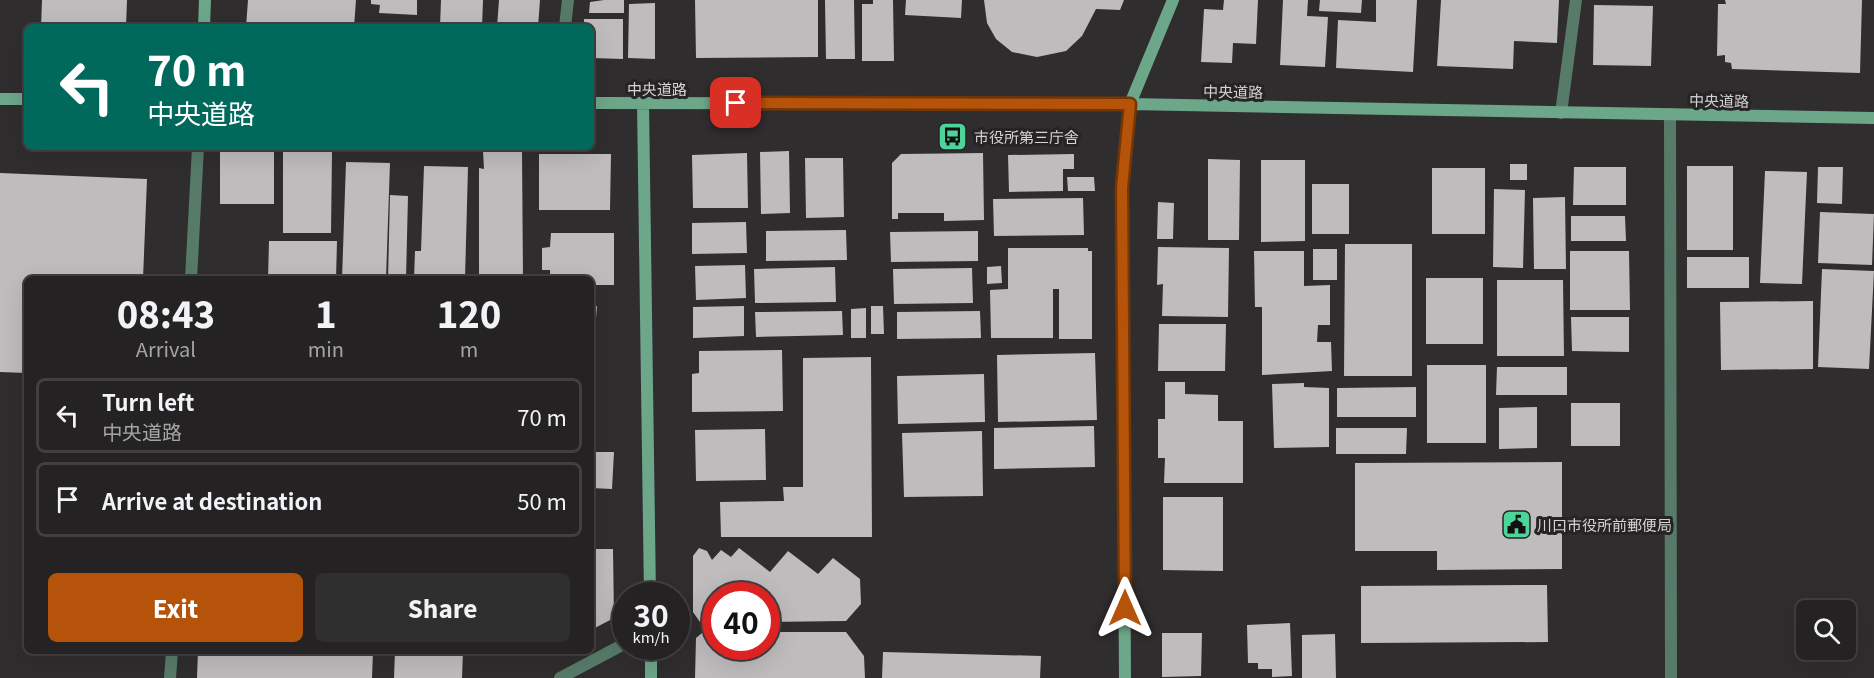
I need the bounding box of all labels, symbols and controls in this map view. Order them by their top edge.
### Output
text: 70 m [147,37,247,98]
icon: left [48,48,126,126]
pin [710,77,761,128]
street label: 中央道路 [627,78,687,99]
street label: 中央道路 [1203,80,1263,102]
icon: arrive [719,86,752,119]
street label: 中央道路 [1689,89,1749,111]
text: 中央道路 [147,93,255,132]
bus stop icon: 市役所第三庁舎 [937,120,969,152]
place label: 市役所第三庁舎 [974,126,1079,147]
text: 08:43 [117,286,215,338]
text: 1 [315,286,337,338]
text: 120 [437,286,501,338]
text: Arrival [136,334,196,363]
text: min [308,334,344,363]
text: m [460,334,478,363]
text: Turn left [102,385,194,417]
icon: left [51,399,84,432]
text: 70 m [517,400,567,432]
text: 中央道路 [102,417,182,446]
icon: arrive [51,483,84,516]
text: Arrive at destination [102,484,322,516]
text: 50 m [517,484,567,516]
public building icon: 川口市役所前郵便局 [1500,508,1532,540]
place label: 川口市役所前郵便局 [1537,514,1672,535]
button: Exit [48,573,303,642]
button: Share [315,573,570,642]
position arrow [1093,576,1157,640]
speed limit sign: 40 [702,582,780,660]
text: 30 [633,592,669,636]
map controls [1796,600,1856,660]
button: search [1796,600,1856,660]
text: km/h [632,626,670,647]

